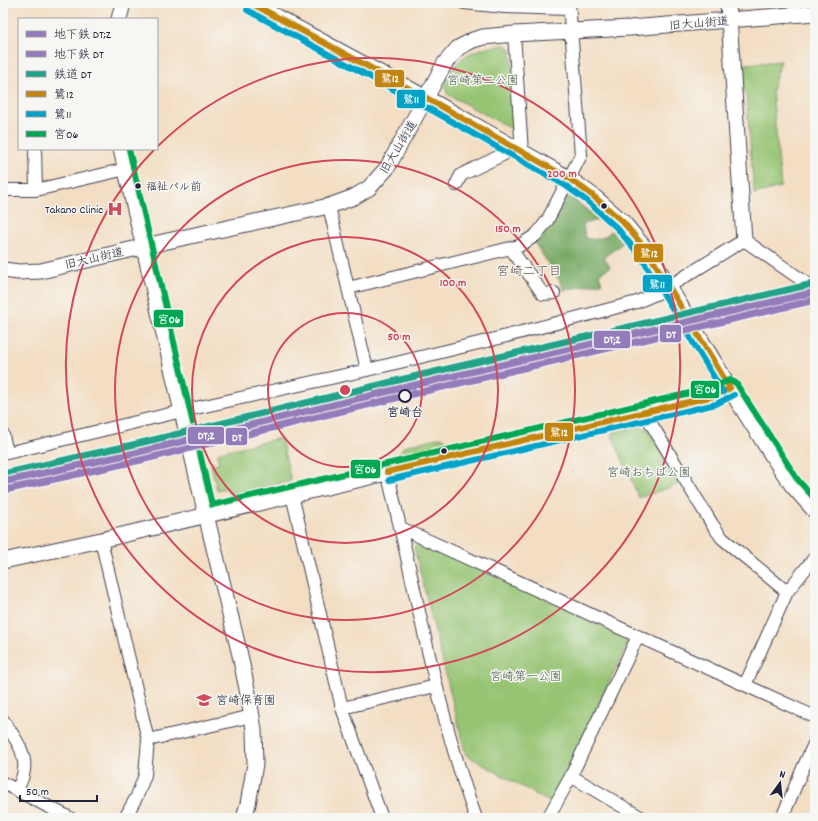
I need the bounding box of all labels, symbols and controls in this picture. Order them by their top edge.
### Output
street label: 旧大山街道 [668,13,730,36]
legend [18,18,158,150]
text: 地下鉄 DT;Z [54,27,112,44]
text: 地下鉄 DT [54,47,104,64]
text: 鉄道 DT [54,67,92,84]
line badge: 鷺12 [374,69,405,88]
text: 鷺12 [381,72,399,88]
park label: 宮崎第二公園 [447,73,519,90]
text: 鷺12 [54,87,74,104]
line badge: 鷺11 [396,89,426,109]
text: 鷺11 [403,93,419,109]
text: 鷺11 [54,107,71,124]
street label: 旧大山街道 [377,118,422,178]
text: 宮06 [54,127,79,144]
text: 200 m [547,166,577,183]
place label: 福祉パル前 [146,180,201,196]
marker: 福祉パル前 [133,181,143,191]
hospital icon: Takano Clinic [106,200,124,218]
unlabelled marker [599,201,609,211]
place label: Takano Clinic [45,202,103,219]
text: 150 m [495,221,521,238]
line badge: 鷺12 [633,243,664,263]
street label: 旧大山街道 [63,244,125,274]
text: 鷺12 [640,247,658,263]
district label: 宮崎二丁目 [496,263,562,282]
line badge: 鷺11 [642,274,673,293]
text: 100 m [440,275,466,292]
text: 鷺11 [649,278,665,294]
line badge: 宮06 [153,309,184,328]
text: 宮06 [158,313,181,329]
line badge: DT [659,324,682,343]
text: DT [666,328,677,344]
text: 50 m [387,329,411,346]
line badge: DT;Z [593,330,631,349]
text: DT;Z [604,333,621,349]
line badge: 宮06 [690,380,720,399]
centre of rings [338,383,352,397]
text: 宮06 [694,383,717,399]
marker: 宮崎台 [398,389,412,403]
place label: 宮崎台 [387,405,423,422]
line badge: 鷺12 [544,422,574,442]
line badge: DT;Z [187,426,225,445]
text: 鷺12 [550,426,568,442]
line badge: DT [225,427,248,446]
text: DT;Z [198,429,215,445]
text: DT [232,431,243,447]
unlabelled marker [439,446,449,456]
line badge: 宮06 [350,459,381,479]
text: 宮06 [354,463,377,479]
park label: 宮崎おちば公園 [607,465,691,482]
park label: 宮崎第一公園 [490,669,562,686]
school or university icon: 宮崎保育園 [195,691,213,709]
place label: 宮崎保育園 [216,693,276,710]
north arrow [760,763,800,803]
text: N [777,767,787,784]
scale bar [20,777,97,803]
text: 50 m [26,784,49,801]

